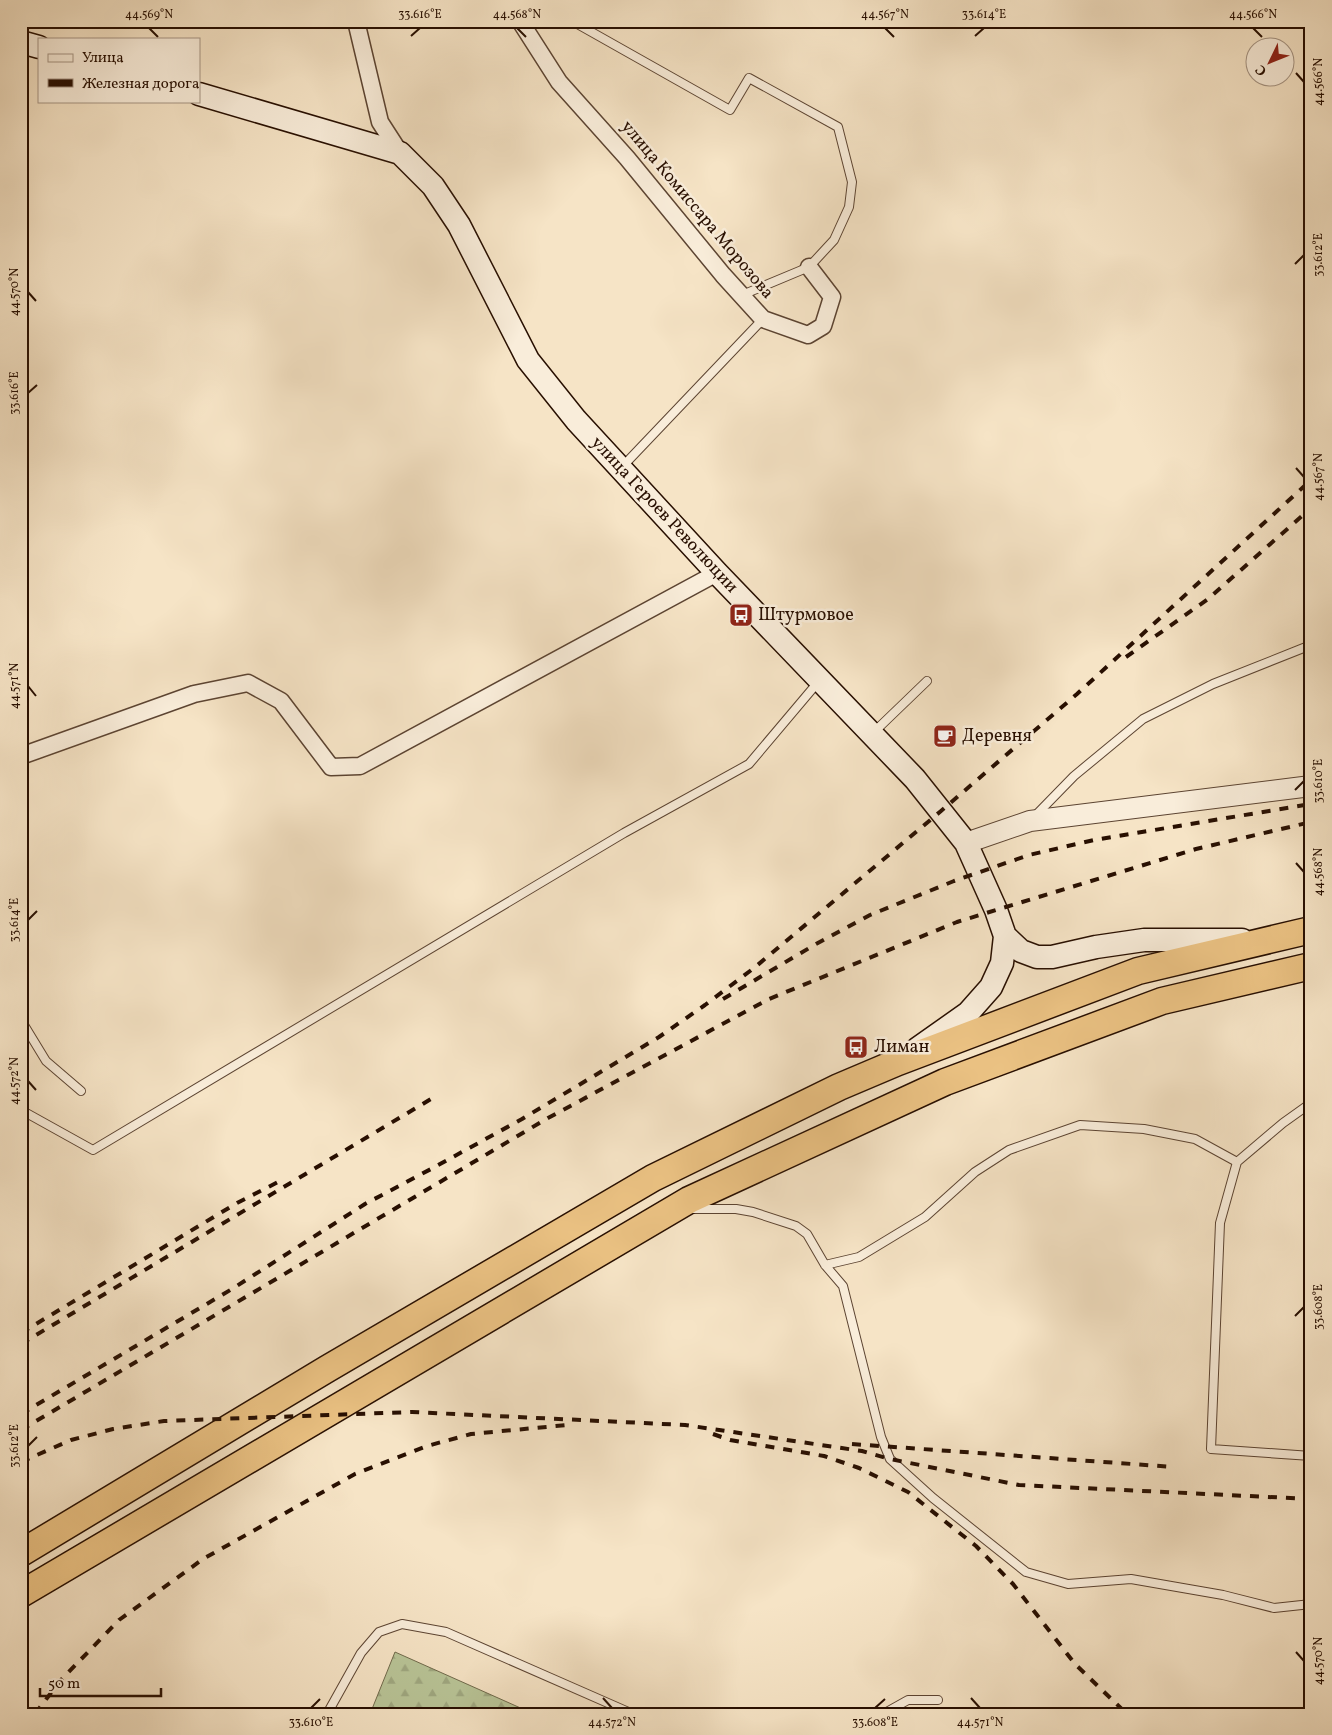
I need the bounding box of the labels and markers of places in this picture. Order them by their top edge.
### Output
bus stop icon: Штурмовое [728,602,754,628]
place label: Штурмовое [758,603,854,628]
cafe icon: Деревня [932,723,958,749]
place label: Деревня [962,724,1032,749]
bus stop icon: Лиман [843,1034,869,1060]
place label: Лиман [874,1035,929,1060]

